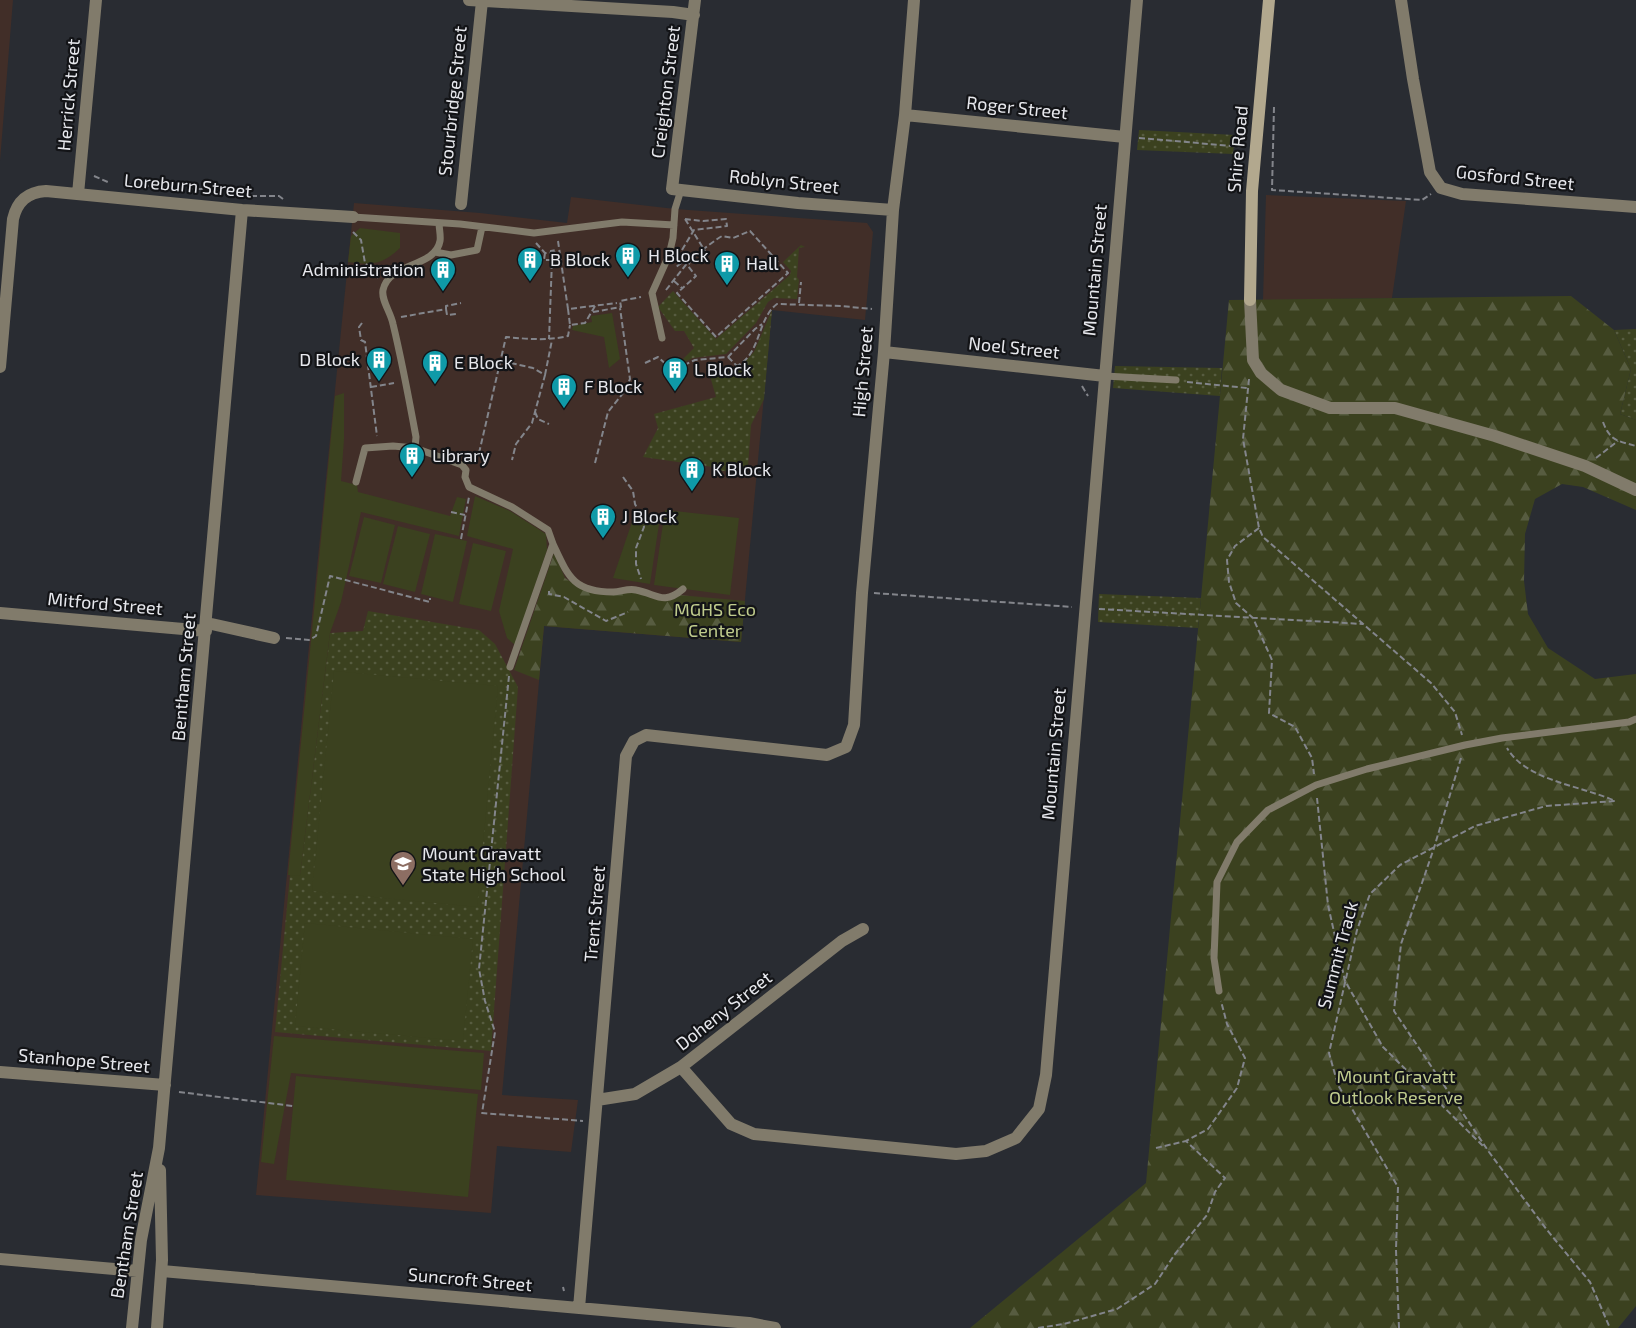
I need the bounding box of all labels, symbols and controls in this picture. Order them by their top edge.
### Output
street label: Creighton Street [646,24,684,159]
street label: Stourbridge Street [433,25,471,177]
street label: Herrick Street [52,38,84,152]
street label: Roger Street [965,91,1069,123]
street label: Shire Road [1222,105,1252,193]
street label: Gosford Street [1455,160,1576,194]
street label: Roblyn Street [728,164,840,198]
street label: Loreburn Street [123,168,253,202]
street label: Mountain Street [1077,203,1111,337]
building icon: H Block [613,241,643,279]
place label: H Block [648,244,709,266]
building icon: B Block [515,245,545,283]
place label: B Block [550,248,610,270]
building icon: Hall [712,249,742,287]
place label: Hall [746,252,779,274]
building icon: Administration [428,255,458,293]
place label: Administration [302,258,424,280]
street label: High Street [847,325,877,418]
street label: Noel Street [967,331,1061,363]
building icon: D Block [364,345,394,383]
place label: D Block [299,348,360,370]
building icon: E Block [420,348,450,386]
place label: E Block [454,351,513,373]
building icon: L Block [660,355,690,393]
place label: L Block [694,358,752,380]
building icon: F Block [549,372,579,410]
place label: F Block [584,375,642,397]
building icon: Library [397,441,427,479]
place label: Library [432,444,490,466]
building icon: K Block [677,455,707,493]
place label: K Block [712,458,771,480]
building icon: J Block [588,502,618,540]
place label: J Block [622,505,677,527]
street label: Mitford Street [47,587,164,619]
park label: MGHS Eco Center [674,598,756,641]
street label: Bentham Street [166,612,200,742]
street label: Mountain Street [1036,687,1070,821]
place label: Mount Gravatt State High School [422,842,566,885]
school or university icon: Mount Gravatt State High School [388,849,418,887]
street label: Trent Street [579,865,609,963]
street label: Summit Track [1312,898,1362,1011]
street label: Doheny Street [671,966,776,1055]
street label: Stanhope Street [17,1043,151,1077]
park label: Mount Gravatt Outlook Reserve [1329,1065,1463,1108]
street label: Bentham Street [105,1170,147,1300]
street label: Suncroft Street [407,1263,533,1295]

